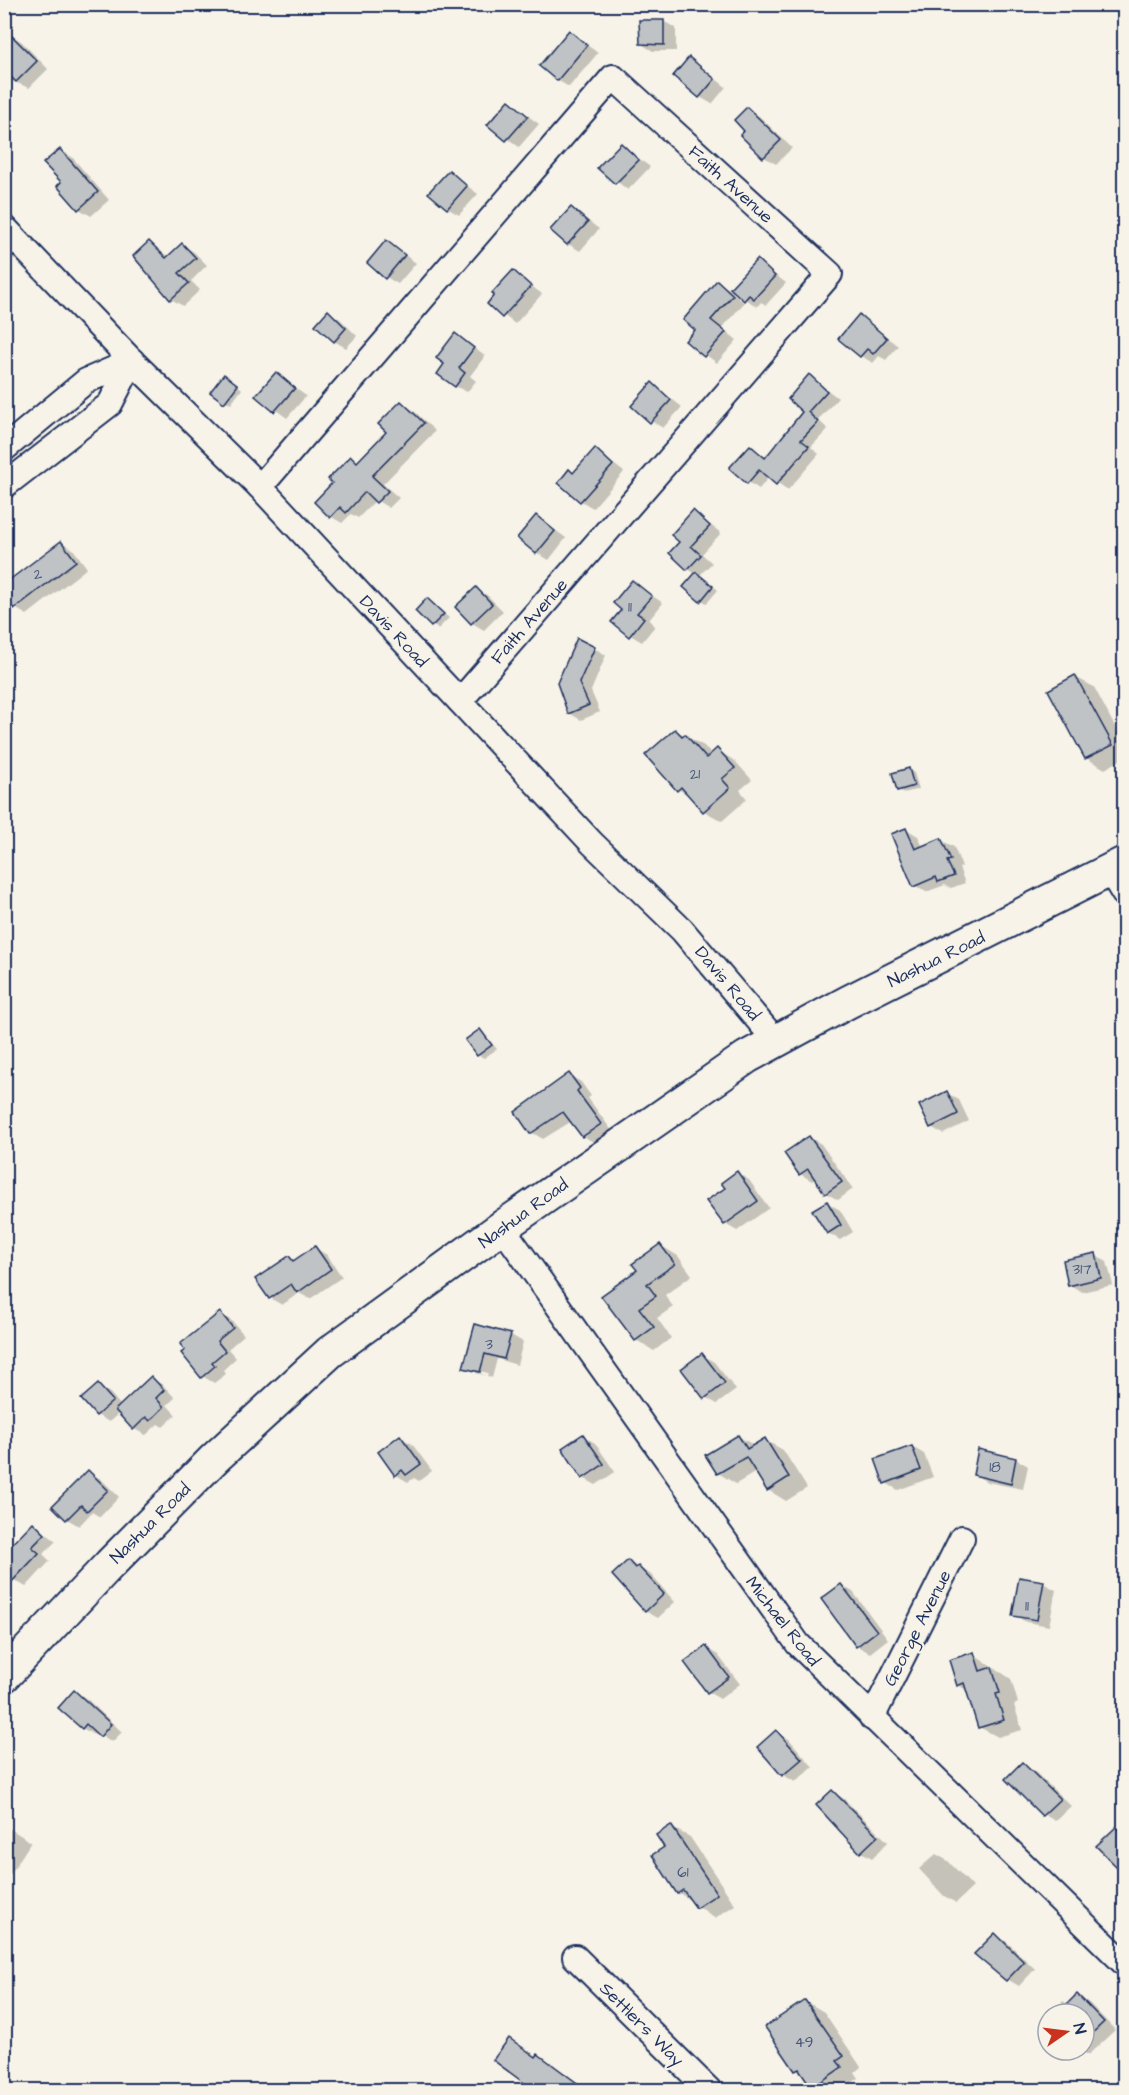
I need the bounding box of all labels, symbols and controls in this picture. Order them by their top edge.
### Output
street label: Faith Avenue [683,140,779,229]
house number: 2 [34,564,43,585]
street label: Faith Avenue [485,573,574,670]
street label: Davis Road [354,590,434,673]
house number: 11 [628,597,632,618]
house number: 21 [690,764,700,785]
street label: Nashua Road [883,925,989,994]
street label: Davis Road [689,941,766,1026]
street label: Nashua Road [473,1172,573,1254]
house number: 317 [1073,1259,1091,1280]
house number: 3 [485,1334,493,1355]
house number: 18 [989,1457,1001,1478]
street label: Nashua Road [104,1477,196,1569]
street label: George Avenue [877,1566,958,1691]
street label: Michael Road [739,1571,826,1672]
house number: 11 [1025,1596,1029,1617]
house number: 61 [677,1862,689,1883]
street label: Settlers Way [593,1976,690,2073]
north arrow [1036,2002,1096,2062]
text: N [1068,2021,1091,2036]
house number: 49 [795,2032,813,2053]

